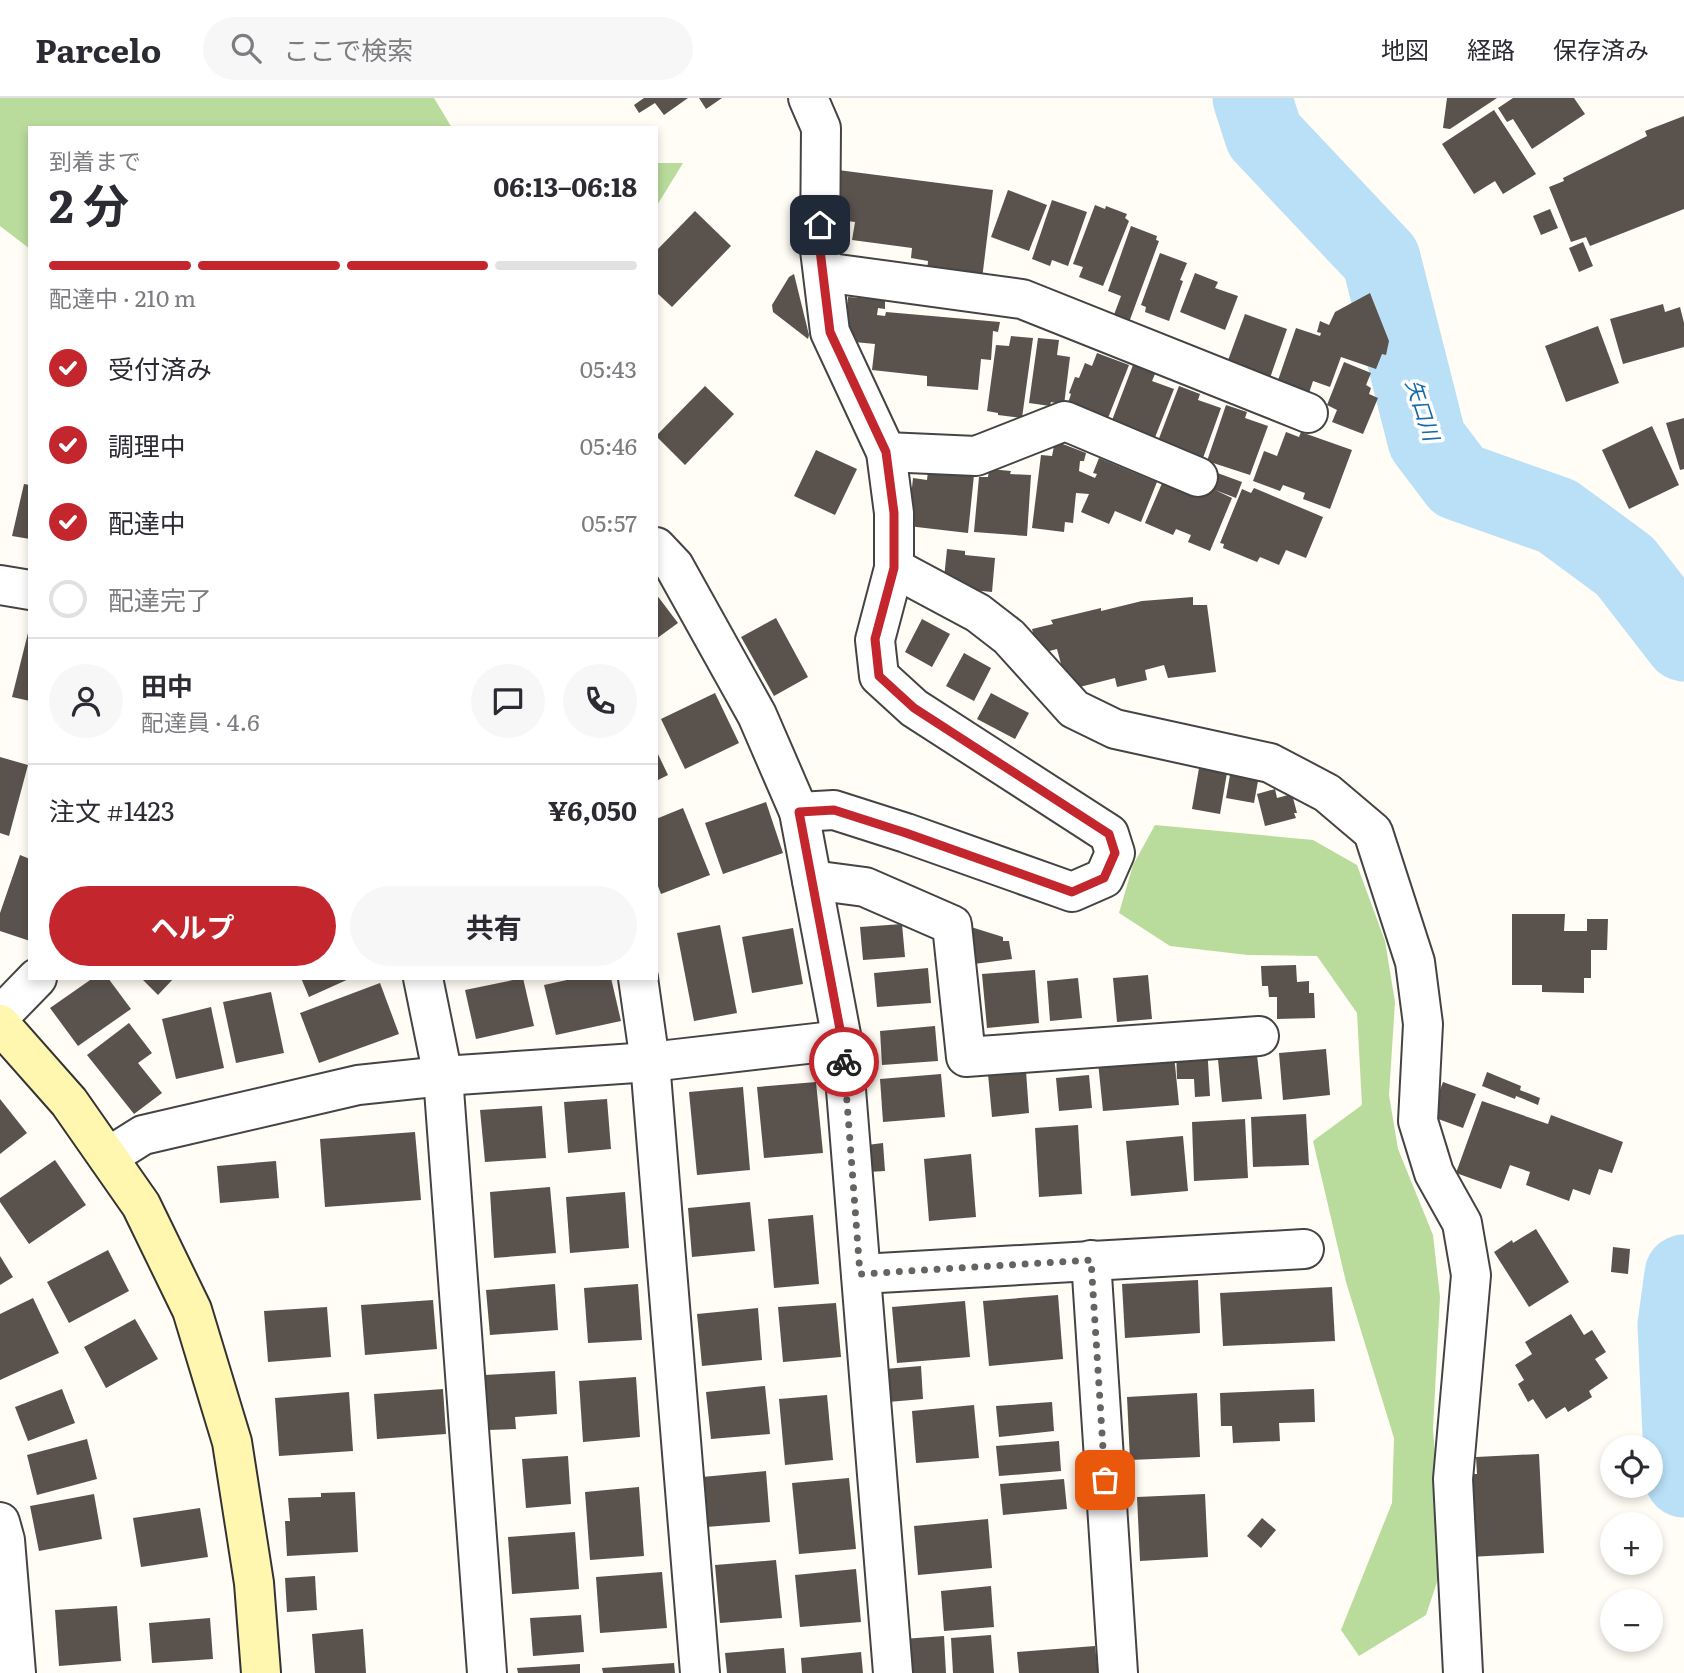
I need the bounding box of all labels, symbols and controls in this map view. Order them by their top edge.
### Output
search box [203,17,693,80]
text: Parcelo [35,24,161,73]
icon: search [227,29,265,67]
text: ここで検索 [283,29,413,68]
text: 地図 [1381,31,1429,66]
text: 経路 [1467,31,1515,66]
text: 保存済み [1553,31,1649,66]
text: 到着まで [49,143,141,177]
text: 06:13–06:18 [493,166,637,205]
text: 2 分 [49,169,129,237]
pin [790,195,850,255]
icon: home [801,206,839,244]
text: 配達中 · 210 m [49,280,196,314]
text: 受付済み [108,348,212,387]
icon: check [49,349,87,387]
text: 05:43 [580,351,637,385]
water label: 矢口川 [1400,374,1449,446]
text: 調理中 [108,425,186,464]
icon: check [49,426,87,464]
text: 05:46 [580,428,637,462]
text: 配達中 [108,502,186,541]
icon: check [49,503,87,541]
text: 05:57 [581,505,637,539]
text: 配達完了 [108,579,212,618]
button: person [49,664,123,738]
button: chat [471,664,545,738]
button: phone [563,664,637,738]
text: 田中 [141,665,193,704]
text: 配達員 · 4.6 [141,704,260,738]
text: 注文 #1423 [49,790,175,829]
text: ¥6,050 [548,790,637,829]
button: ヘルプ [49,886,336,966]
button: 共有 [350,886,637,966]
courier [809,1027,879,1097]
icon: bike [825,1043,863,1081]
map controls [1600,1435,1663,1652]
button: locate [1600,1435,1663,1498]
pin [1075,1450,1135,1510]
icon: bag [1086,1461,1124,1499]
button: + [1600,1512,1663,1575]
button: − [1600,1589,1663,1652]

